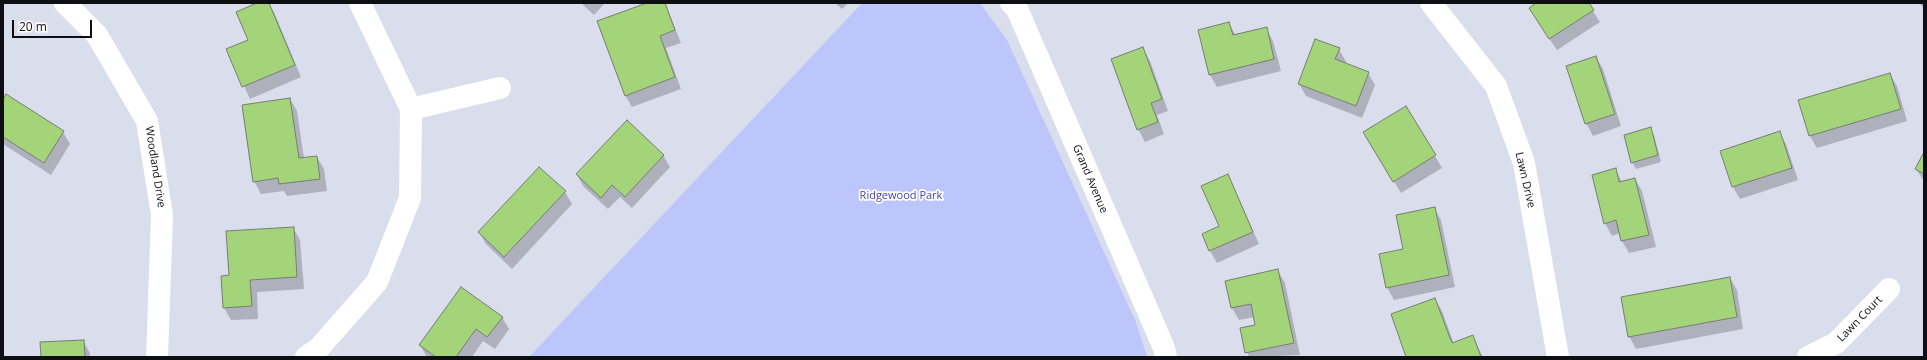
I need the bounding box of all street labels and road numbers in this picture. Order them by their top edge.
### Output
street label: Woodland Drive [142,125,168,209]
street label: Grand Avenue [1070,143,1110,215]
street label: Lawn Drive [1512,151,1538,209]
street label: Lawn Court [1835,293,1885,345]

